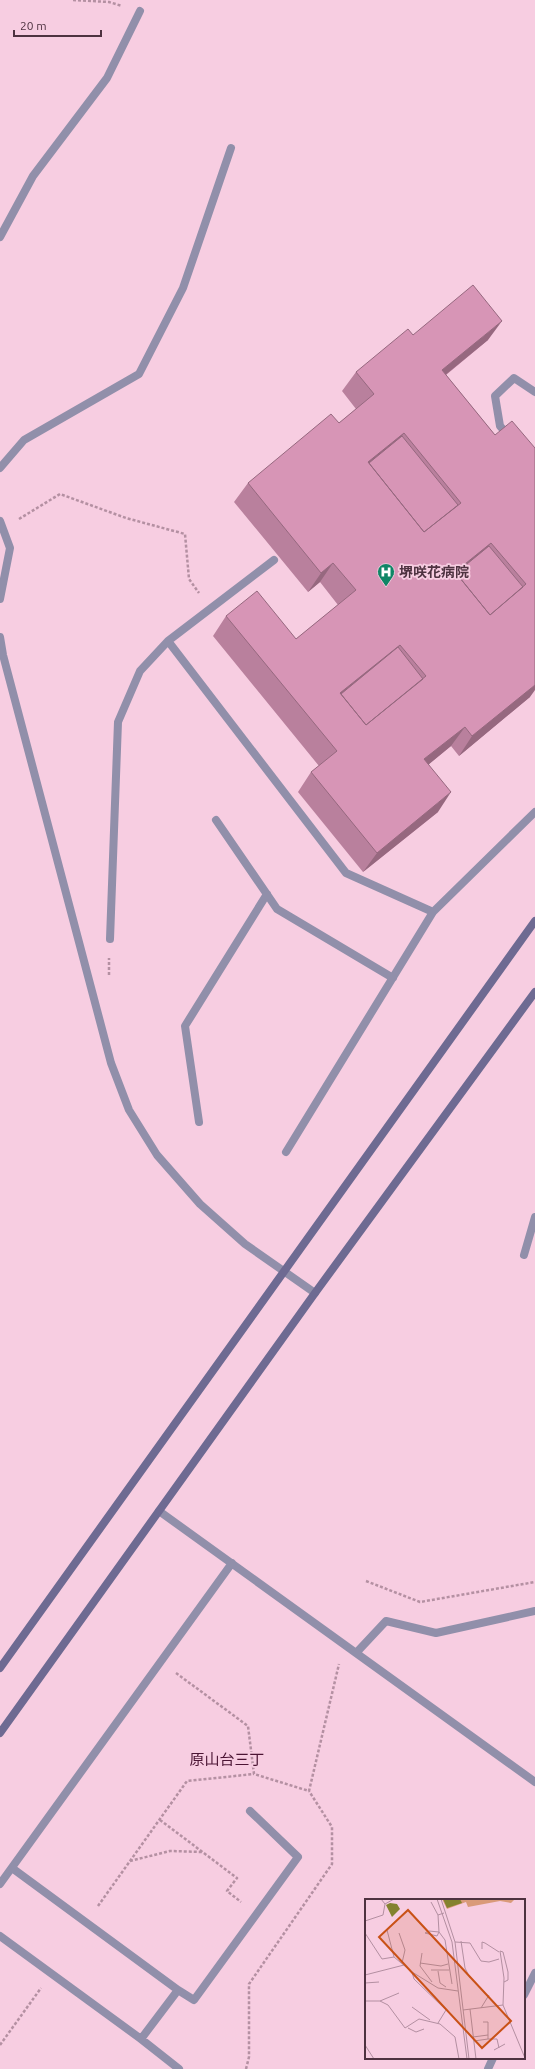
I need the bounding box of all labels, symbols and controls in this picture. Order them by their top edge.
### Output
scale bar [14,12,101,38]
text: 20 m [20,19,47,32]
hospital icon: 堺咲花病院 [376,562,396,587]
place label: 堺咲花病院 [399,564,469,580]
district label: 原山台三丁 [189,1751,265,1768]
inset map [365,1899,525,2059]

